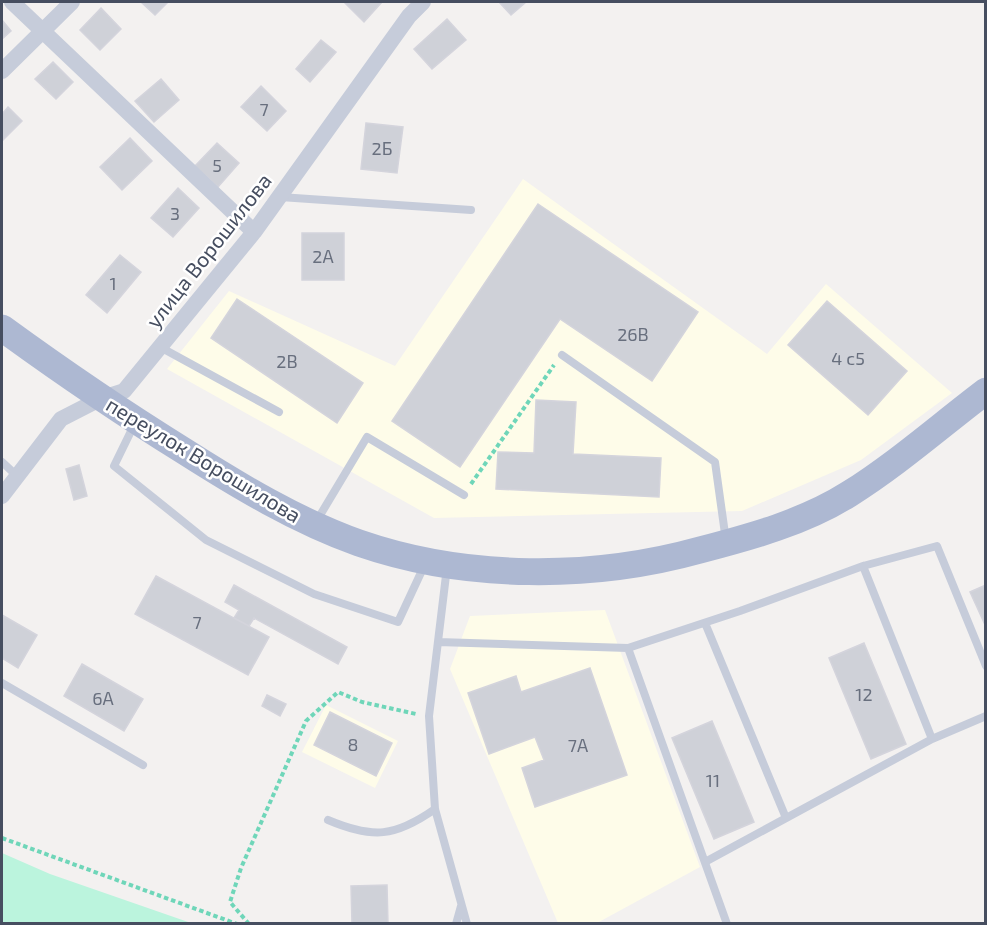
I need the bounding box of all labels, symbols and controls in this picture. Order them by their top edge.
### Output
house number: 7 [259,98,269,120]
house number: 2Б [372,137,392,159]
house number: 5 [212,154,222,176]
street label: улица Ворошилова [140,168,277,333]
house number: 3 [170,202,180,224]
house number: 2А [312,245,334,267]
house number: 1 [109,272,117,294]
house number: 26В [617,323,649,345]
house number: 4 с5 [831,347,865,369]
house number: 2В [276,350,298,372]
street label: переулок Ворошилова [102,391,306,528]
house number: 7 [192,611,202,633]
house number: 12 [855,683,873,705]
house number: 6А [92,687,115,709]
house number: 8 [348,733,358,755]
house number: 7А [568,734,589,756]
house number: 11 [706,769,720,791]

